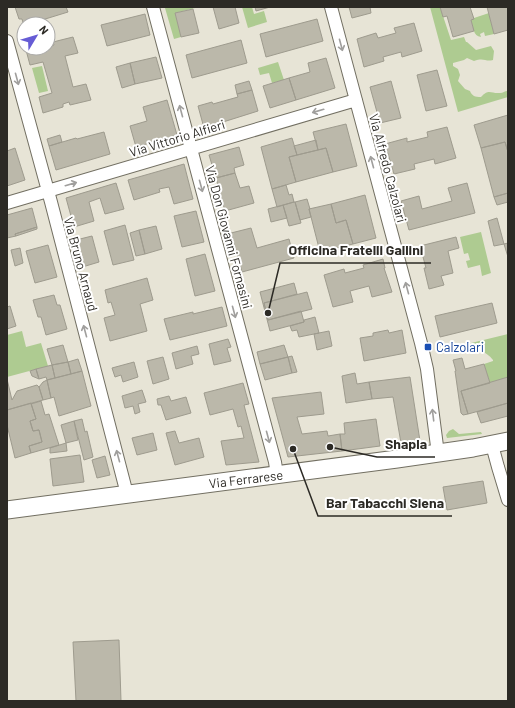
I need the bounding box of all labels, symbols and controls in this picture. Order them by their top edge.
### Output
north arrow [16,16,56,56]
text: N [37,23,52,36]
one-way arrow [338,38,345,51]
one-way arrow [14,72,21,85]
one-way arrow [177,105,184,118]
one-way arrow [312,108,325,115]
street label: Via Alfredo Calzolari [366,112,410,224]
street label: Via Vittorio Alfieri [127,116,227,160]
one-way arrow [368,156,376,169]
street label: Via Don Giovanni Fornasini [202,164,256,310]
one-way arrow [65,180,78,187]
one-way arrow [198,180,205,193]
street label: Via Bruno Arnaud [61,215,101,313]
callout: Officina Fratelli Gallini [280,237,431,263]
text: Officina Fratelli Gallini [289,241,423,258]
one-way arrow [402,282,410,295]
one-way arrow [231,305,239,318]
one-way arrow [80,325,88,338]
place label: Calzolari [436,339,484,355]
marker: Calzolari [423,342,433,352]
one-way arrow [429,409,437,422]
one-way arrow [265,431,272,444]
callout: Shapla [377,431,435,457]
text: Shapla [385,435,427,452]
one-way arrow [114,450,121,463]
street label: Via Ferrarese [208,466,284,491]
callout: Bar Tabacchi Siena [318,490,452,516]
text: Bar Tabacchi Siena [326,494,444,511]

